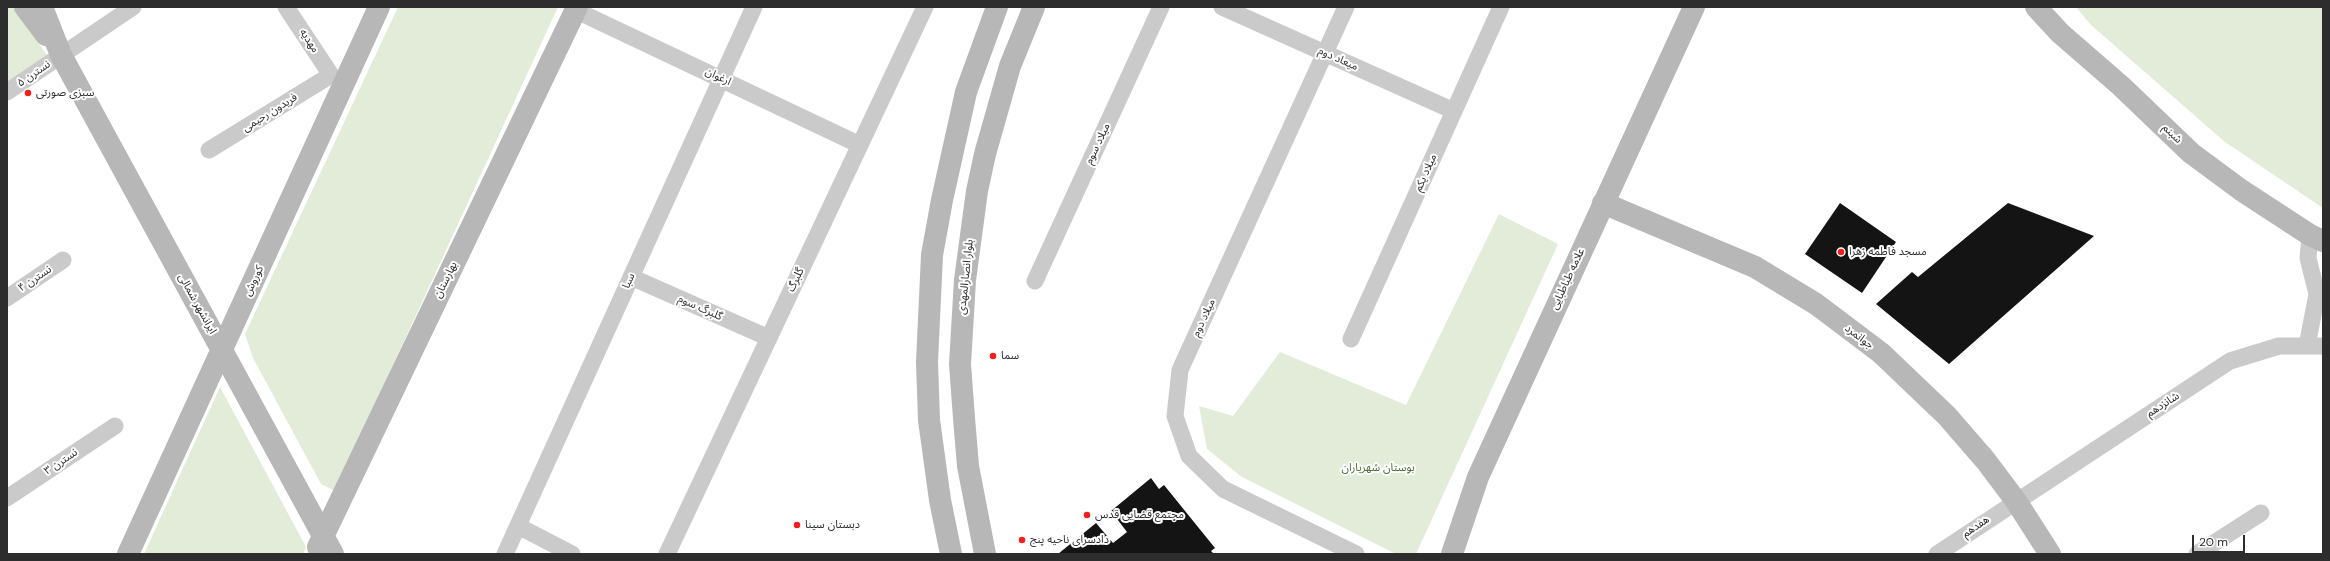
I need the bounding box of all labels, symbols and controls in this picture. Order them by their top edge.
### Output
street label: مهدیه [296,27,322,55]
street label: میعاد دوم [1316,44,1360,74]
street label: نسترن ۵ [15,58,53,90]
street label: ارغوان [703,65,733,89]
place label: سبزی صورتی [36,86,94,100]
marker: سبزی صورتی [23,88,33,98]
street label: فریدون رحیمی [240,91,300,135]
street label: میلاد سوم [1083,121,1113,167]
street label: شبنم [2159,121,2185,147]
street label: میلاد یکم [1412,152,1440,194]
street label: بلوار انصارالمهدی [955,239,977,315]
place label: مسجد فاطمه زهرا [1849,245,1927,259]
street label: علامه طباطبایی [1548,246,1588,312]
marker: مسجد فاطمه زهرا [1836,247,1846,257]
street label: بهارستان [432,260,460,300]
street label: نسترن ۴ [16,263,54,295]
street label: کوروش [241,264,267,298]
street label: گلبرگ [785,266,807,294]
street label: سبا [620,271,638,291]
street label: ایرانشهر شمالی [175,272,219,336]
street label: گلبرگ سوم [676,292,724,324]
street label: میلاد دوم [1190,297,1218,339]
street label: جوانمرد [1842,322,1876,352]
place label: سما [1001,349,1019,363]
marker: سما [988,351,998,361]
street label: شانزدهم [2144,390,2182,420]
street label: نسترن ۳ [42,446,80,478]
park label: بوستان شهریاران [1341,461,1415,475]
place label: مجتمع قضایی قدس [1095,508,1184,522]
marker: مجتمع قضایی قدس [1082,510,1092,520]
street label: هفدهم [1960,513,1992,541]
place label: دبستان سینا [805,518,860,532]
marker: دبستان سینا [792,520,802,530]
scale bar [2194,527,2247,553]
place label: دادسرای ناحیه پنج [1030,533,1109,547]
text: 20 m [2199,534,2228,550]
marker: دادسرای ناحیه پنج [1017,535,1027,545]

